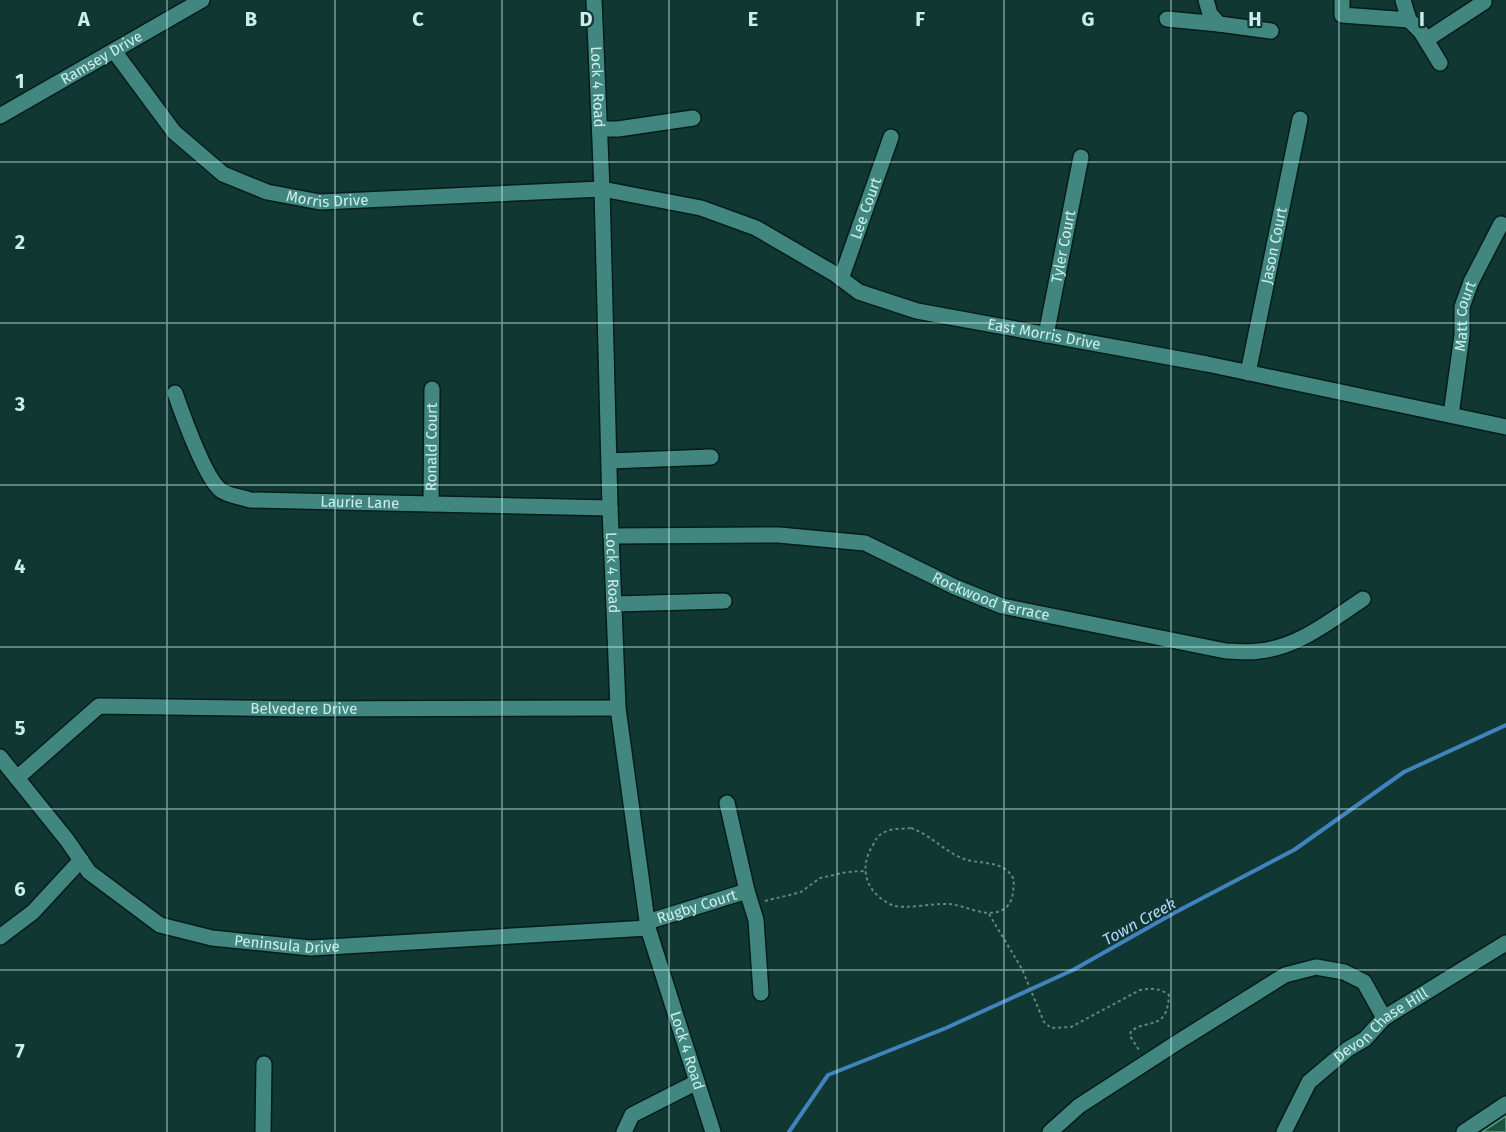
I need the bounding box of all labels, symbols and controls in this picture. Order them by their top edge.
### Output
text: A [77,7,91,31]
text: B [245,7,257,31]
text: C [412,7,424,31]
text: D [579,7,593,31]
text: E [748,7,758,31]
text: F [915,7,925,31]
text: G [1082,7,1094,31]
text: H [1248,7,1262,31]
text: I [1419,7,1425,31]
street label: Ramsey Drive [57,27,146,88]
street label: Lock 4 Road [587,46,608,128]
text: 1 [15,69,25,93]
street label: Lee Court [847,174,885,242]
street label: Morris Drive [285,187,369,211]
street label: Jason Court [1257,205,1291,286]
street label: Tyler Court [1047,208,1079,285]
text: 2 [15,230,25,254]
street label: Matt Court [1451,278,1480,353]
street label: East Morris Drive [986,315,1102,353]
text: 3 [14,392,25,416]
street label: Ronald Court [422,402,441,491]
street label: Laurie Lane [320,493,400,512]
street label: Lock 4 Road [602,532,623,614]
text: 4 [14,554,26,578]
street label: Rockwood Terrace [929,568,1051,624]
street label: Belvedere Drive [250,699,357,718]
text: 5 [15,716,26,740]
text: 6 [14,877,26,901]
street label: Rugby Court [655,886,739,927]
water label: Town Creek [1099,893,1179,949]
street label: Peninsula Drive [233,931,340,957]
street label: Devon Chase Hill [1330,984,1432,1066]
street label: Lock 4 Road [666,1009,708,1092]
text: 7 [15,1039,25,1063]

